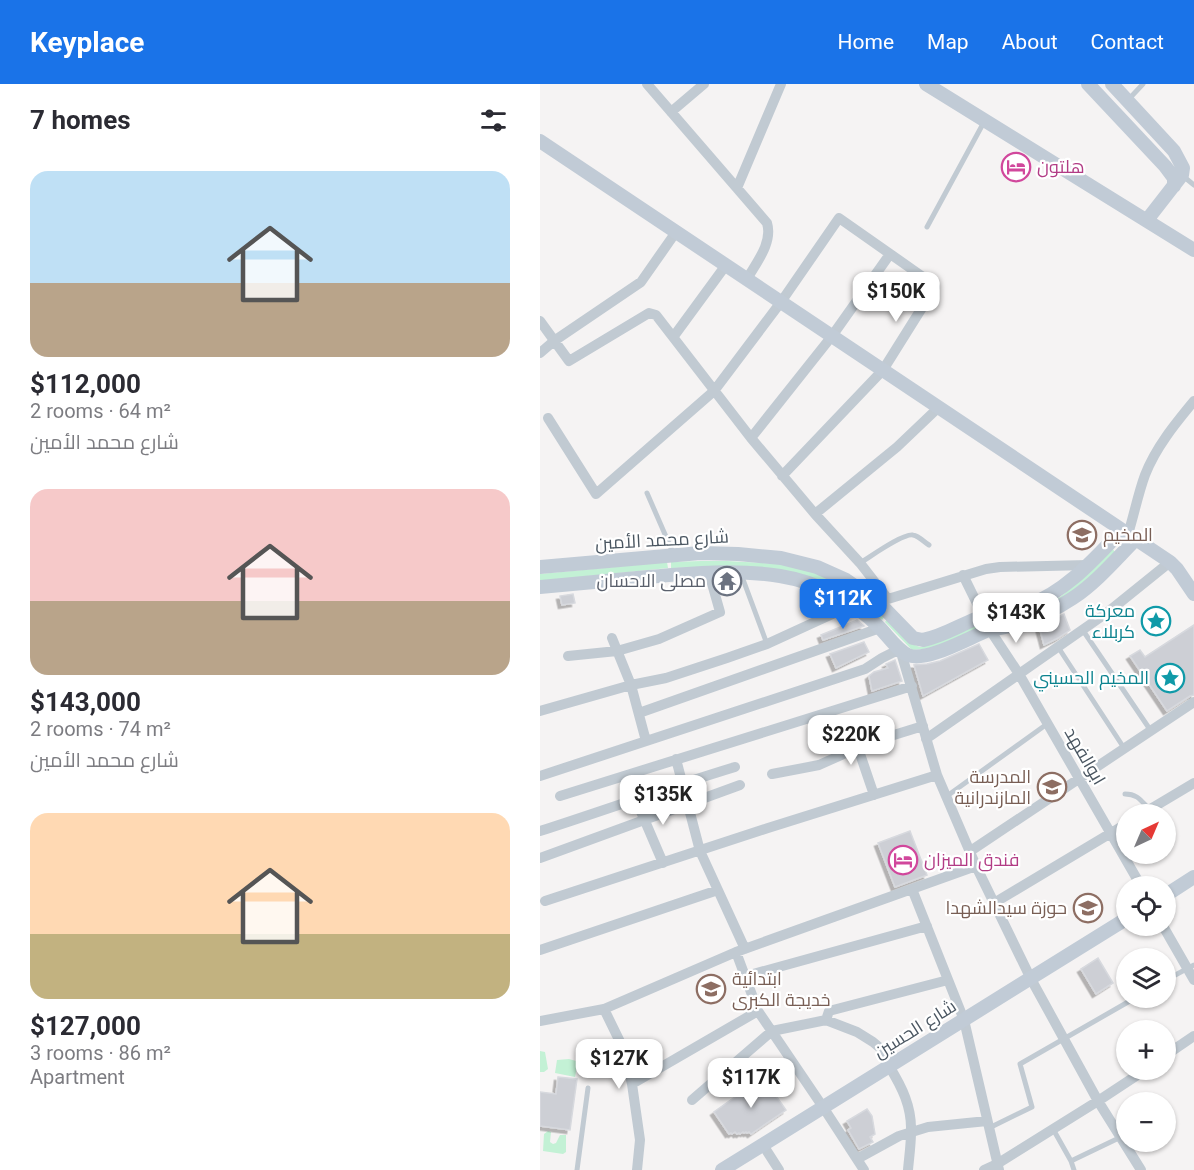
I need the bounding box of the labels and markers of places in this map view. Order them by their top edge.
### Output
hotel icon: هلتون [1000,151,1032,183]
place label: هلتون [1037,156,1085,178]
pin: $150K [854,272,938,323]
school or university icon: المخيم [1066,519,1098,551]
place label: المخيم [1103,524,1153,547]
temple icon: مصلى الاحسان [711,565,743,597]
place label: مصلى الاحسان [596,570,706,592]
pin: $112K [801,579,885,630]
pin: $143K [974,593,1058,644]
place label: معركة كربلاء [1085,600,1135,643]
place icon: معركة كربلاء [1140,605,1172,637]
place icon: المخيم الحسيني [1154,662,1186,694]
place label: المخيم الحسيني [1033,667,1149,692]
pin: $220K [809,715,893,766]
place label: المدرسة المازندرانية [955,766,1031,809]
school or university icon: المدرسة المازندرانية [1036,771,1068,803]
pin: $135K [621,775,705,826]
hotel icon: فندق الميزان [887,844,919,876]
place label: فندق الميزان [924,849,1019,872]
school or university icon: حوزة سيدالشهدا [1072,892,1104,924]
place label: حوزة سيدالشهدا [945,897,1067,919]
place label: ابتدائية خديجة الكبرى [732,968,831,1011]
school or university icon: ابتدائية خديجة الكبرى [695,973,727,1005]
pin: $127K [577,1039,661,1090]
pin: $117K [709,1058,793,1109]

